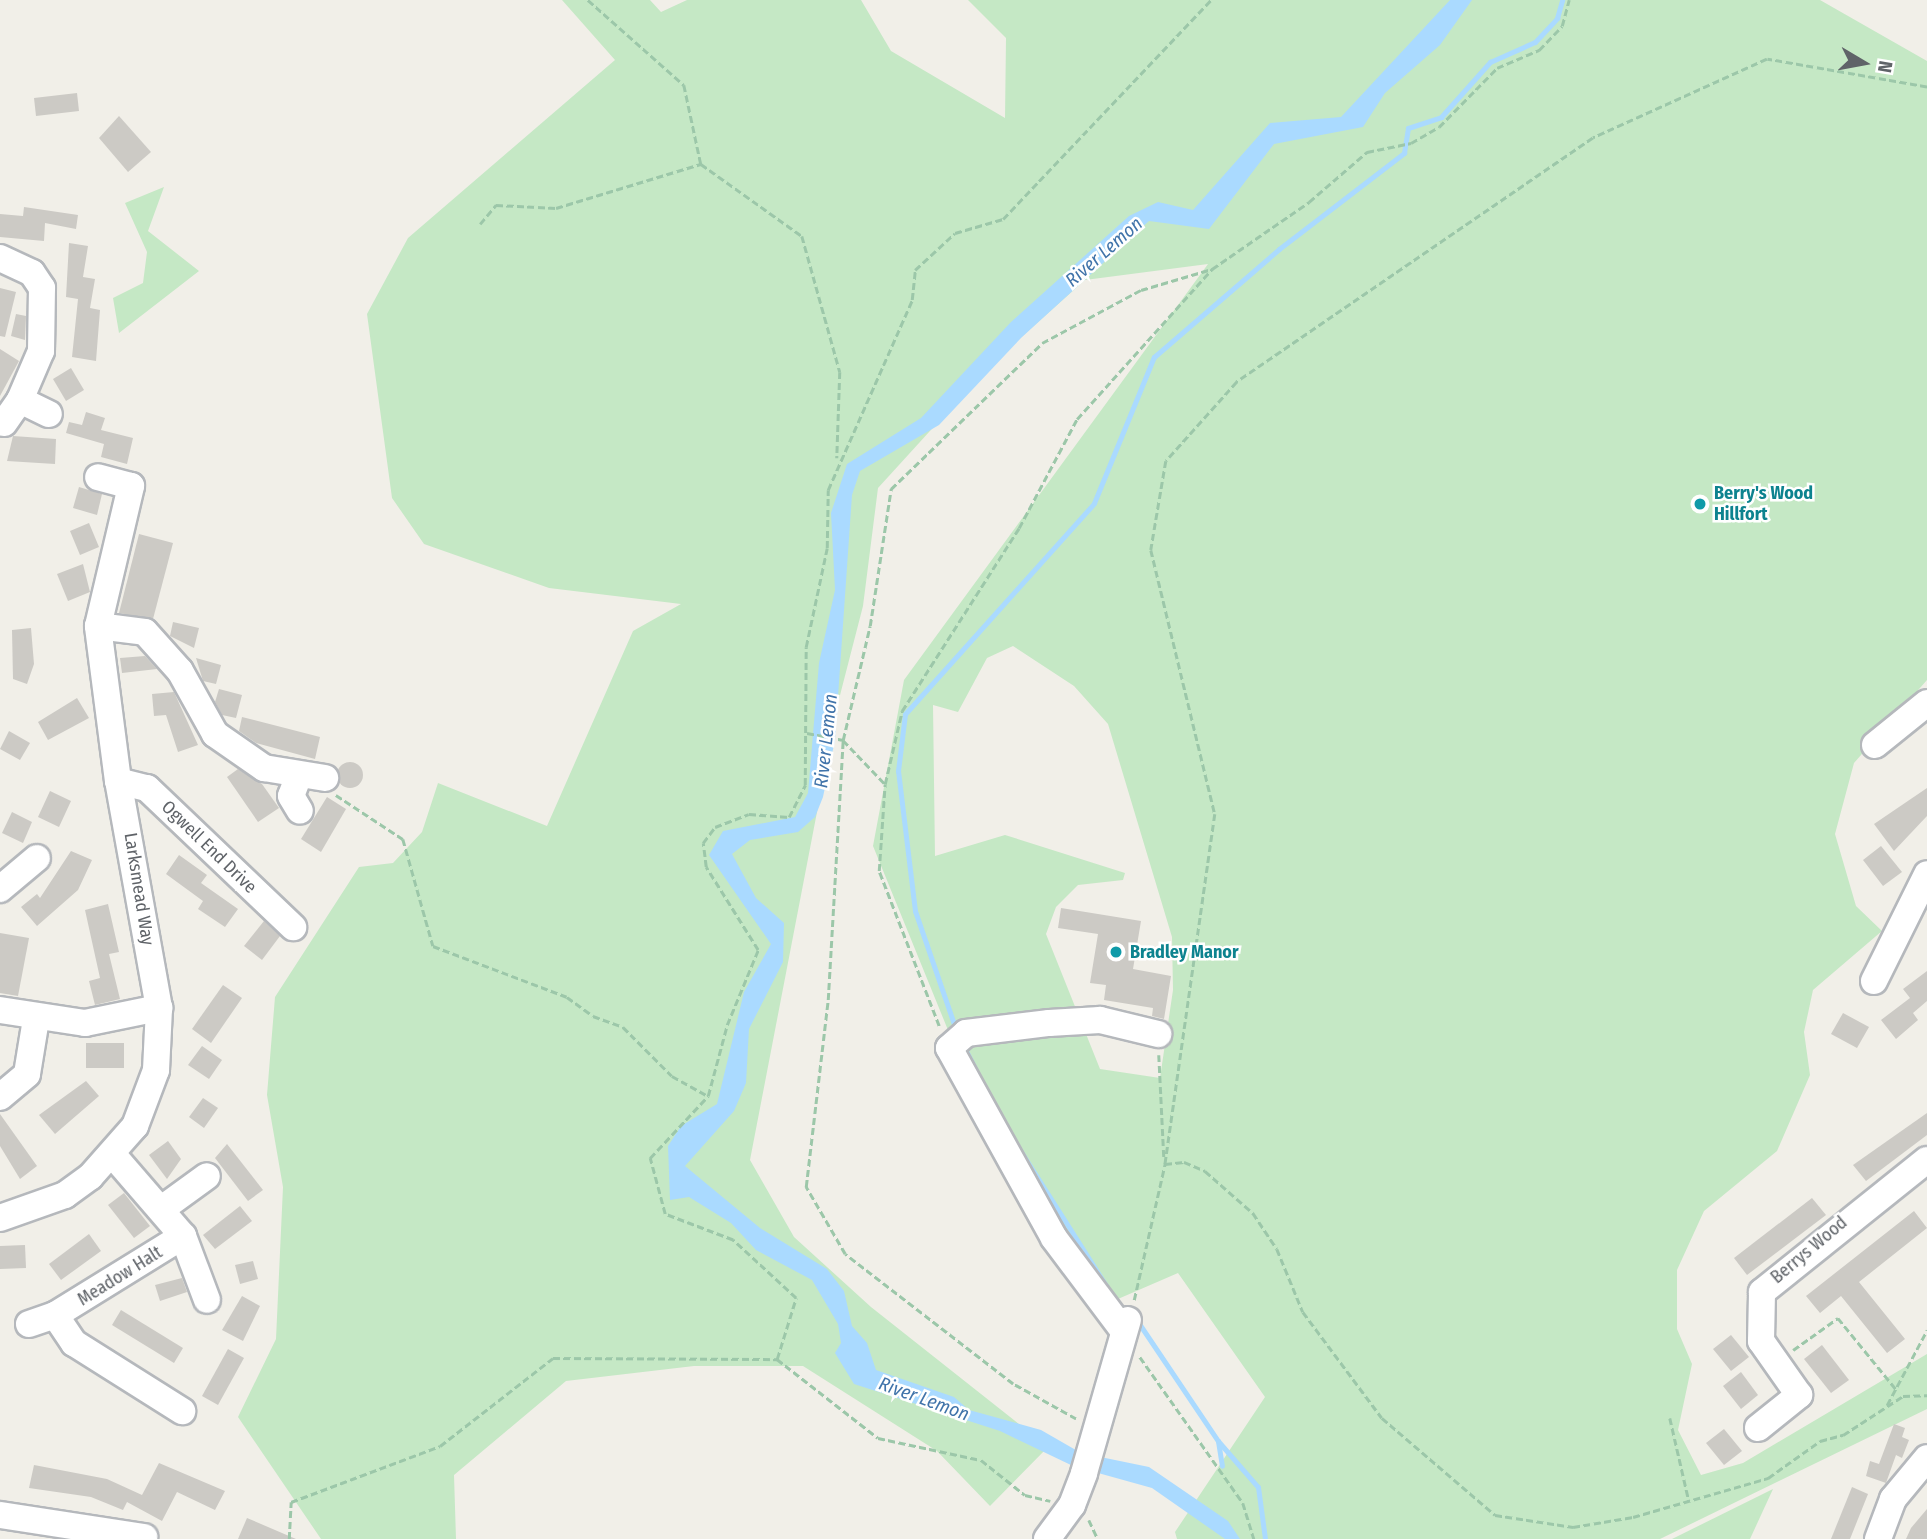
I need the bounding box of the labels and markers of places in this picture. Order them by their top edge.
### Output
place label: Berry's Wood Hillfort [1714,483,1813,526]
marker: Berry's Wood Hillfort [1692,496,1708,512]
place label: Bradley Manor [1130,941,1239,963]
marker: Bradley Manor [1108,944,1124,960]

